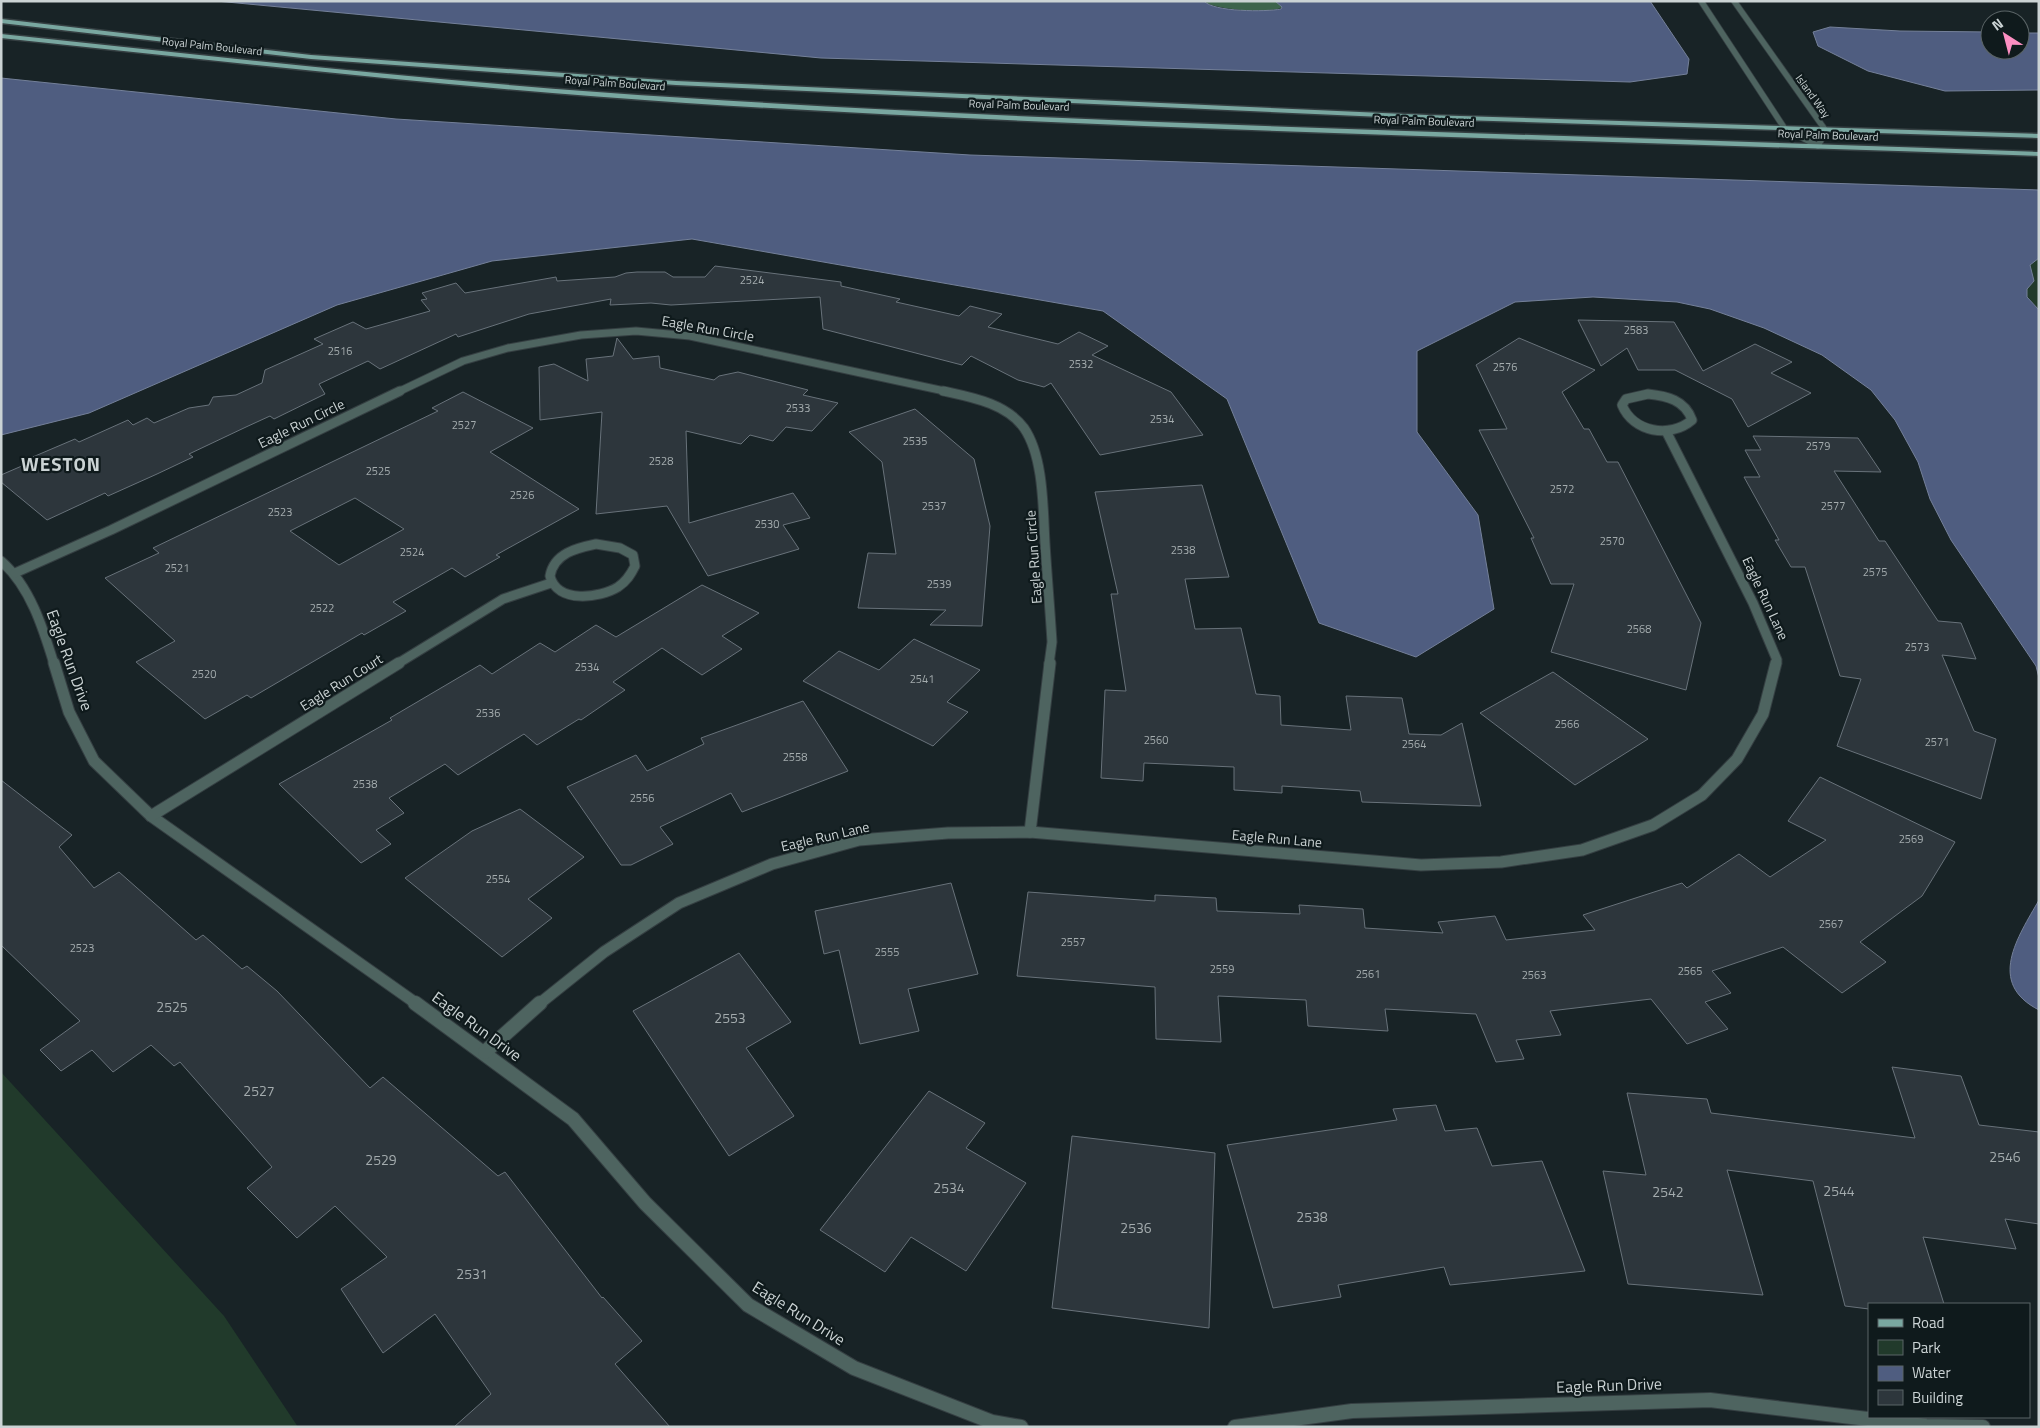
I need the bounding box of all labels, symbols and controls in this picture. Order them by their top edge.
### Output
north arrow [1980,10,2030,60]
text: N [1987,13,2007,35]
street label: Royal Palm Boulevard [161,33,263,59]
street label: Island Way [1792,71,1835,122]
street label: Royal Palm Boulevard [564,72,666,95]
street label: Royal Palm Boulevard [968,95,1070,115]
street label: Royal Palm Boulevard [1373,111,1475,131]
street label: Royal Palm Boulevard [1777,125,1879,145]
house number: 2524 [740,272,764,288]
street label: Eagle Run Circle [660,310,756,346]
house number: 2583 [1624,322,1648,338]
house number: 2516 [328,343,352,359]
house number: 2532 [1069,356,1093,372]
house number: 2576 [1493,359,1517,375]
street label: Eagle Run Circle [254,393,348,453]
house number: 2533 [786,400,810,416]
house number: 2534 [1150,411,1174,427]
house number: 2527 [452,417,476,433]
house number: 2535 [903,433,927,449]
house number: 2579 [1806,438,1830,454]
district label: WESTON [21,449,101,478]
house number: 2528 [649,453,673,469]
house number: 2525 [366,463,390,479]
house number: 2572 [1550,481,1574,497]
house number: 2526 [510,487,534,503]
house number: 2537 [922,498,946,514]
house number: 2577 [1821,498,1845,514]
house number: 2523 [268,504,292,520]
street label: Eagle Run Circle [1019,510,1047,604]
house number: 2530 [755,516,779,532]
house number: 2570 [1600,533,1624,549]
house number: 2538 [1171,542,1195,558]
house number: 2524 [400,544,424,560]
street label: Eagle Run Lane [1737,553,1795,643]
house number: 2521 [165,560,189,576]
house number: 2575 [1863,564,1887,580]
house number: 2539 [927,576,951,592]
house number: 2522 [310,600,334,616]
street label: Eagle Run Drive [41,606,99,714]
house number: 2568 [1627,621,1651,637]
house number: 2573 [1905,639,1929,655]
street label: Eagle Run Court [296,648,386,716]
house number: 2534 [575,659,599,675]
house number: 2520 [192,666,216,682]
house number: 2541 [910,671,934,687]
house number: 2536 [476,705,500,721]
house number: 2566 [1555,716,1579,732]
house number: 2560 [1144,732,1168,748]
house number: 2571 [1925,734,1949,750]
house number: 2564 [1402,736,1426,752]
house number: 2558 [783,749,807,765]
house number: 2538 [353,776,377,792]
house number: 2556 [630,790,654,806]
street label: Eagle Run Lane [779,816,871,856]
street label: Eagle Run Lane [1231,824,1323,852]
house number: 2569 [1899,831,1923,847]
house number: 2554 [486,871,510,887]
house number: 2567 [1819,916,1843,932]
house number: 2557 [1061,934,1085,950]
house number: 2523 [70,940,94,956]
house number: 2555 [875,944,899,960]
house number: 2559 [1210,961,1234,977]
house number: 2565 [1678,963,1702,979]
house number: 2561 [1356,966,1380,982]
house number: 2563 [1522,967,1546,983]
street label: Eagle Run Drive [427,985,527,1067]
house number: 2525 [156,996,188,1017]
house number: 2553 [714,1007,746,1028]
house number: 2527 [243,1080,275,1101]
house number: 2546 [1989,1146,2021,1167]
house number: 2529 [365,1149,397,1170]
house number: 2534 [933,1177,965,1198]
house number: 2544 [1823,1180,1855,1201]
house number: 2542 [1652,1181,1684,1202]
house number: 2538 [1296,1206,1328,1227]
house number: 2536 [1120,1217,1152,1238]
house number: 2531 [456,1263,488,1284]
street label: Eagle Run Drive [748,1275,850,1351]
legend [1868,1303,2030,1418]
text: Road [1912,1311,1944,1334]
text: Park [1912,1336,1941,1359]
text: Water [1912,1361,1951,1384]
street label: Eagle Run Drive [1556,1371,1662,1399]
text: Building [1912,1386,1963,1409]

